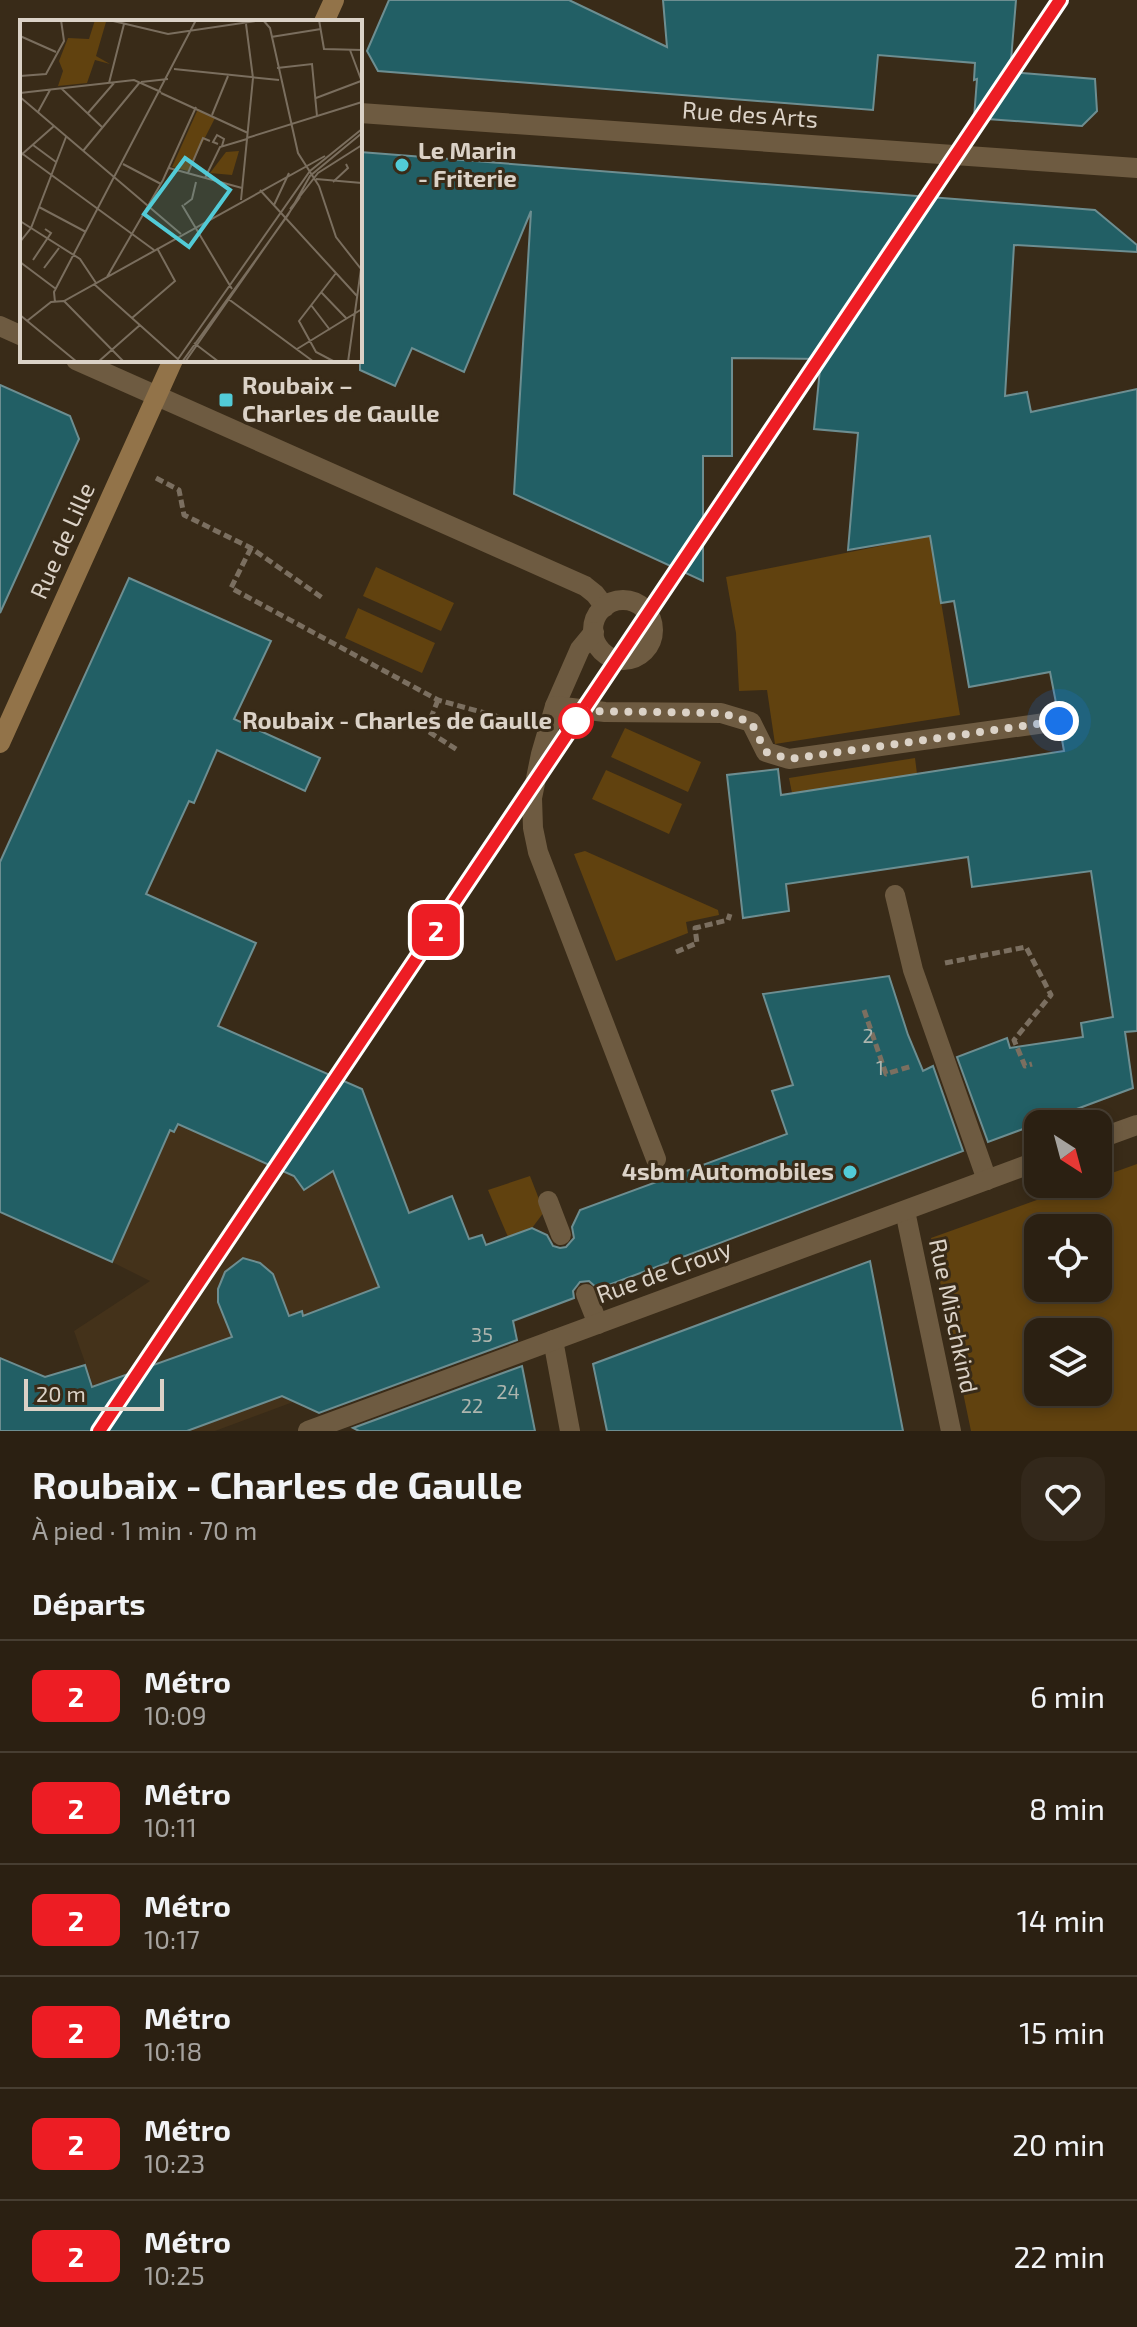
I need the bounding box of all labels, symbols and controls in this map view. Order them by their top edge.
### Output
inset map [20,20,362,362]
street label: Rue des Arts [681,94,819,133]
place label: Le Marin - Friterie [418,135,517,192]
marker: Le Marin - Friterie [393,156,411,174]
place label: Roubaix – Charles de Gaulle [242,370,440,427]
marker: Roubaix – Charles de Gaulle [217,391,235,409]
street label: Rue de Lille [23,478,100,603]
your location [1039,701,1079,741]
marker: Roubaix - Charles de Gaulle [559,704,593,738]
place label: Roubaix - Charles de Gaulle [242,705,552,734]
line badge: 2 [410,904,462,956]
text: 2 [428,913,444,947]
house number: 2 [862,1023,874,1047]
house number: 1 [876,1055,884,1079]
north arrow [1024,1110,1112,1198]
map controls [1024,1110,1112,1406]
place label: 4sbm Automobiles [622,1156,834,1185]
marker: 4sbm Automobiles [841,1163,859,1181]
button: locate [1024,1214,1112,1302]
street label: Rue de Crouy [592,1233,735,1308]
street label: Rue Mischkind [924,1236,985,1396]
button: layers [1024,1318,1112,1406]
house number: 35 [471,1322,493,1346]
scale bar [24,1375,164,1411]
house number: 24 [496,1379,520,1403]
text: 20 m [36,1380,86,1406]
house number: 22 [461,1393,483,1417]
button: heart [1021,1457,1105,1541]
text: Roubaix - Charles de Gaulle [32,1461,523,1507]
text: À pied · 1 min · 70 m [32,1514,257,1545]
text: Départs [32,1585,146,1621]
text: Métro [144,1663,231,1699]
text: 6 min [1030,1678,1105,1714]
text: 2 [68,1679,84,1713]
text: 10:09 [144,1699,207,1730]
text: Métro [144,1775,231,1811]
text: 8 min [1029,1790,1105,1826]
text: 2 [68,1791,84,1825]
text: 10:11 [144,1811,197,1842]
text: Métro [144,1887,231,1923]
text: 14 min [1017,1902,1105,1938]
text: 2 [68,1903,84,1937]
text: 10:17 [144,1923,200,1954]
text: Métro [144,1999,231,2035]
text: 15 min [1019,2014,1105,2050]
text: 2 [68,2015,84,2049]
text: 10:18 [144,2035,202,2066]
text: Métro [144,2111,231,2147]
text: 20 min [1012,2126,1105,2162]
text: 2 [68,2127,84,2161]
text: 10:23 [144,2147,205,2178]
text: Métro [144,2223,231,2259]
text: 22 min [1013,2238,1105,2274]
text: 2 [68,2239,84,2273]
text: 10:25 [144,2259,205,2290]

